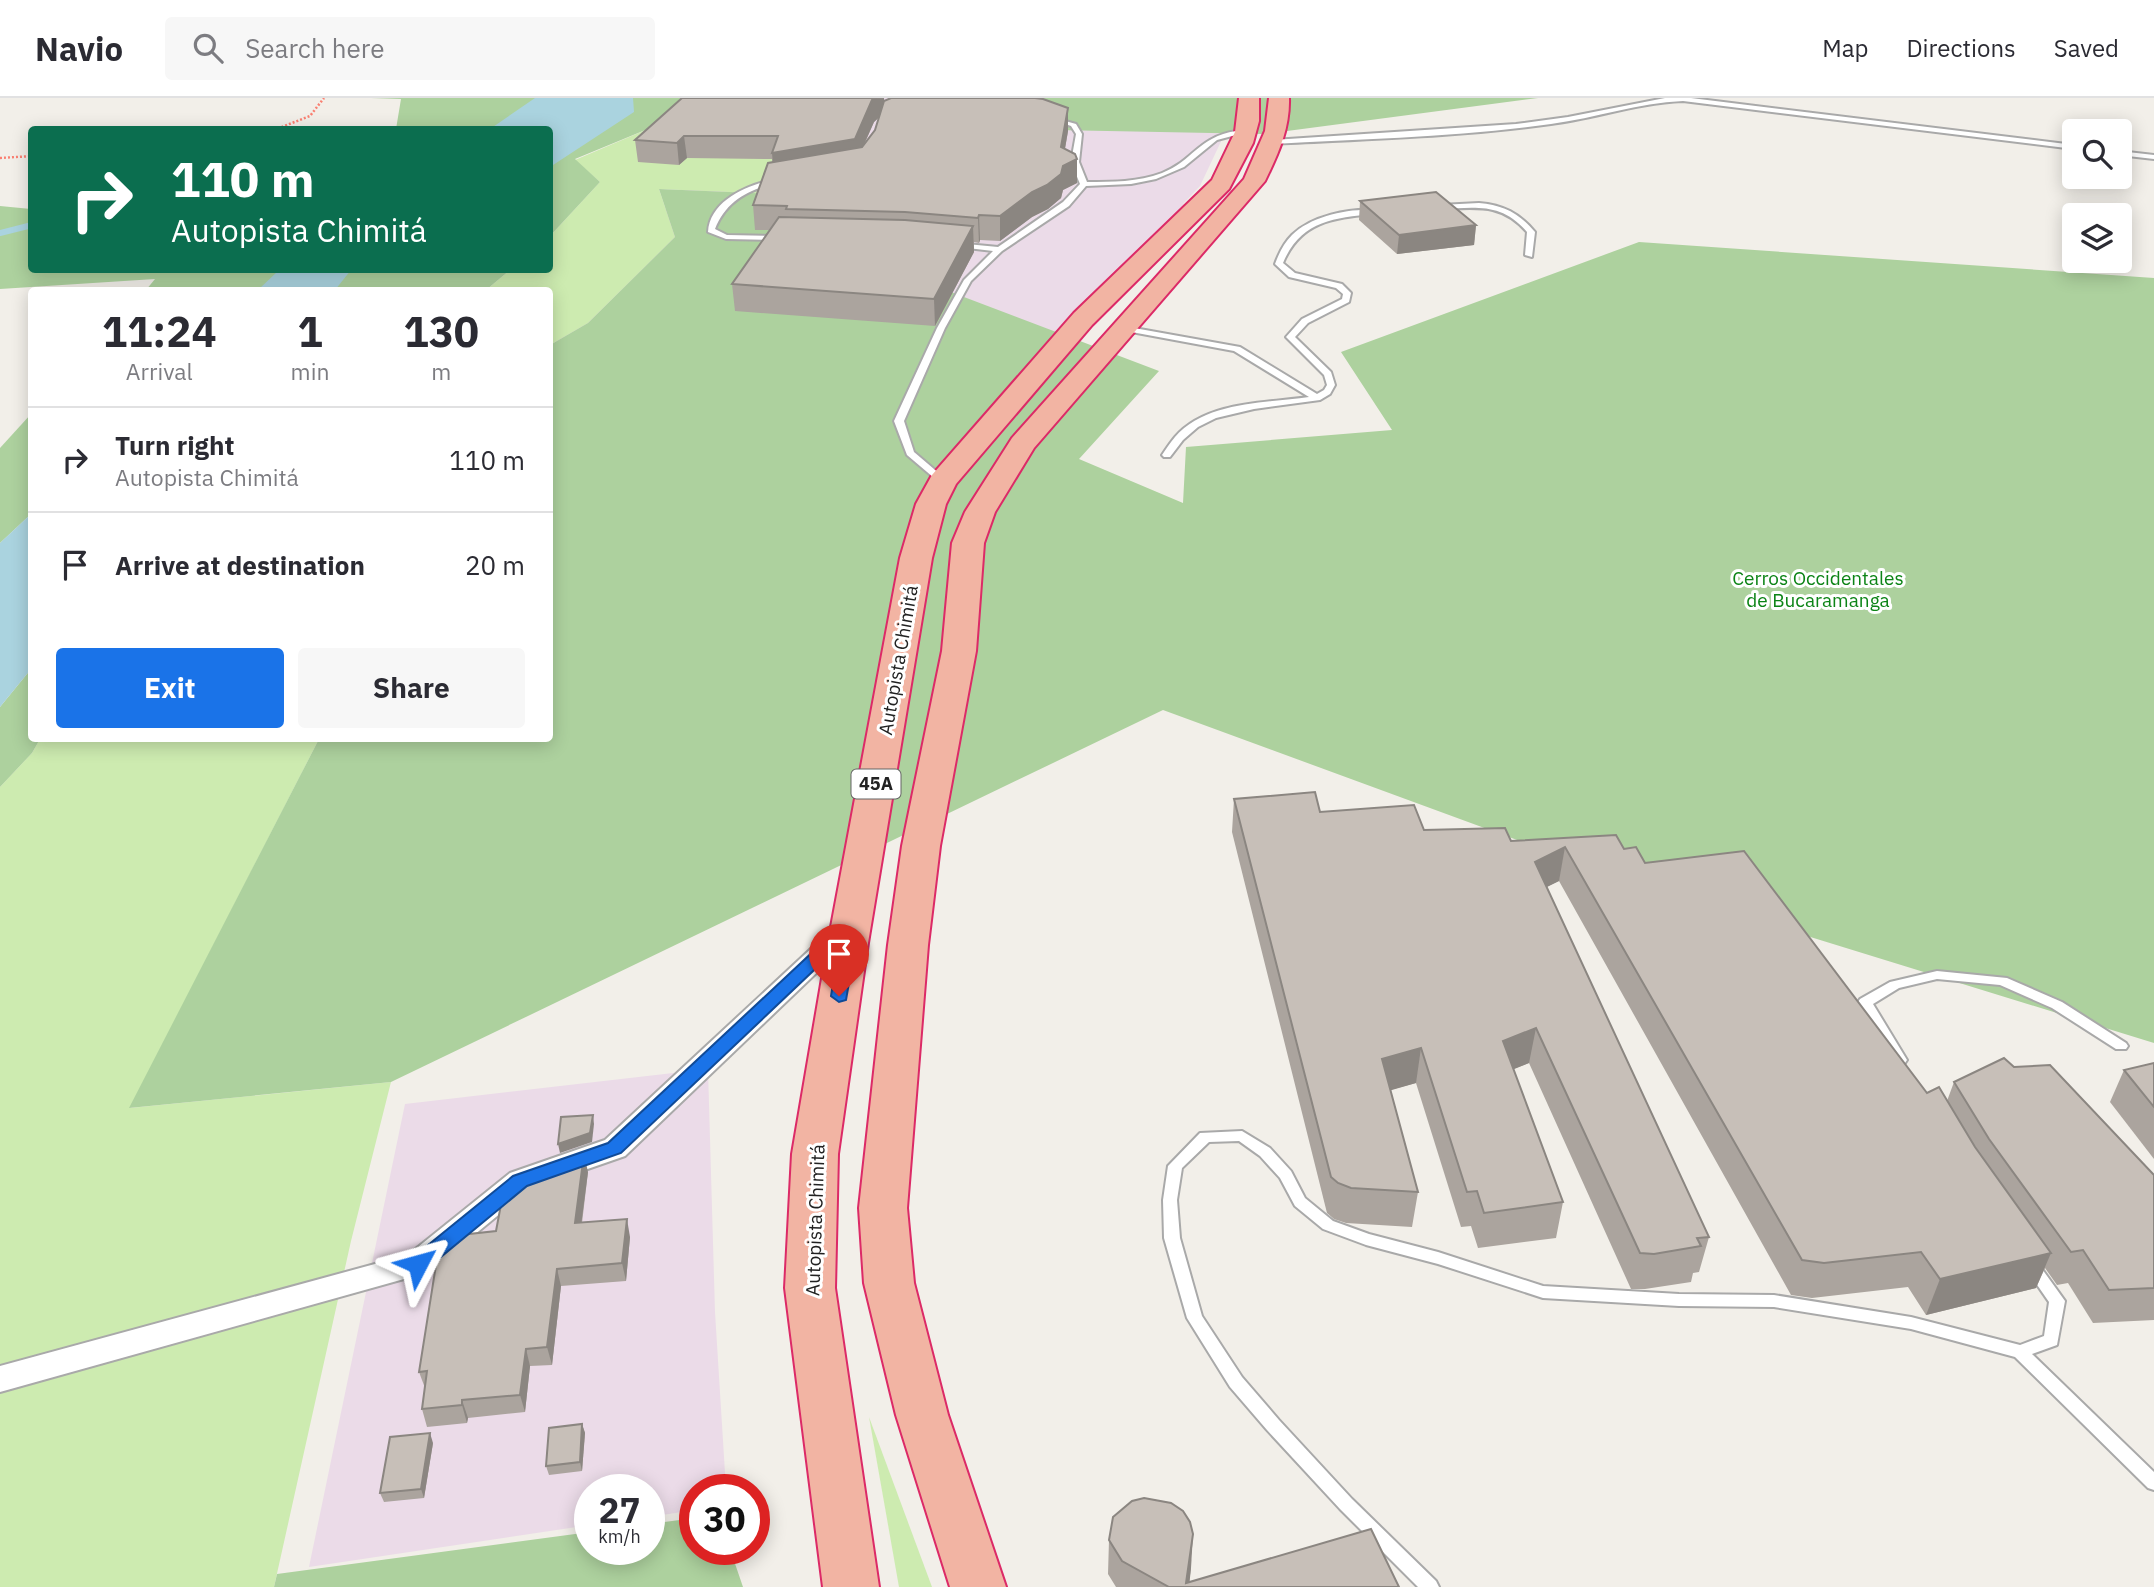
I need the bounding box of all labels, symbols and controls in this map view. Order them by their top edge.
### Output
search box [165,17,655,80]
text: Navio [35,27,123,70]
icon: search [189,29,227,67]
text: Search here [245,31,385,65]
text: Map [1822,32,1868,64]
text: Directions [1906,32,2016,64]
text: Saved [2054,32,2119,64]
map controls [2062,119,2132,273]
button: search [2062,119,2132,189]
text: 110 m [171,147,315,210]
icon: right [56,154,147,245]
button: layers [2062,203,2132,273]
text: Autopista Chimitá [171,209,427,251]
text: 11:24 [102,304,217,359]
text: 1 [297,304,323,359]
text: 130 [403,304,479,359]
text: Arrival [126,356,193,386]
text: min [291,356,329,386]
text: m [431,356,451,386]
text: Turn right [115,428,234,462]
icon: right [56,441,94,479]
text: 110 m [449,443,525,477]
text: Autopista Chimitá [115,462,299,492]
icon: arrive [56,546,94,584]
text: Arrive at destination [115,548,365,582]
text: 20 m [465,548,525,582]
park label: Cerros Occidentales de Bucaramanga [1732,566,1904,612]
street label: Autopista Chimitá [873,583,923,737]
button: Exit [56,648,284,728]
button: Share [298,648,525,728]
road number: 45A [852,770,900,798]
pin [809,924,869,996]
icon: arrive [820,935,858,973]
street label: Autopista Chimitá [800,1144,830,1296]
position arrow [381,1227,455,1301]
speed limit sign: 30 [679,1474,770,1565]
text: 27 [598,1487,641,1533]
text: km/h [598,1525,641,1548]

